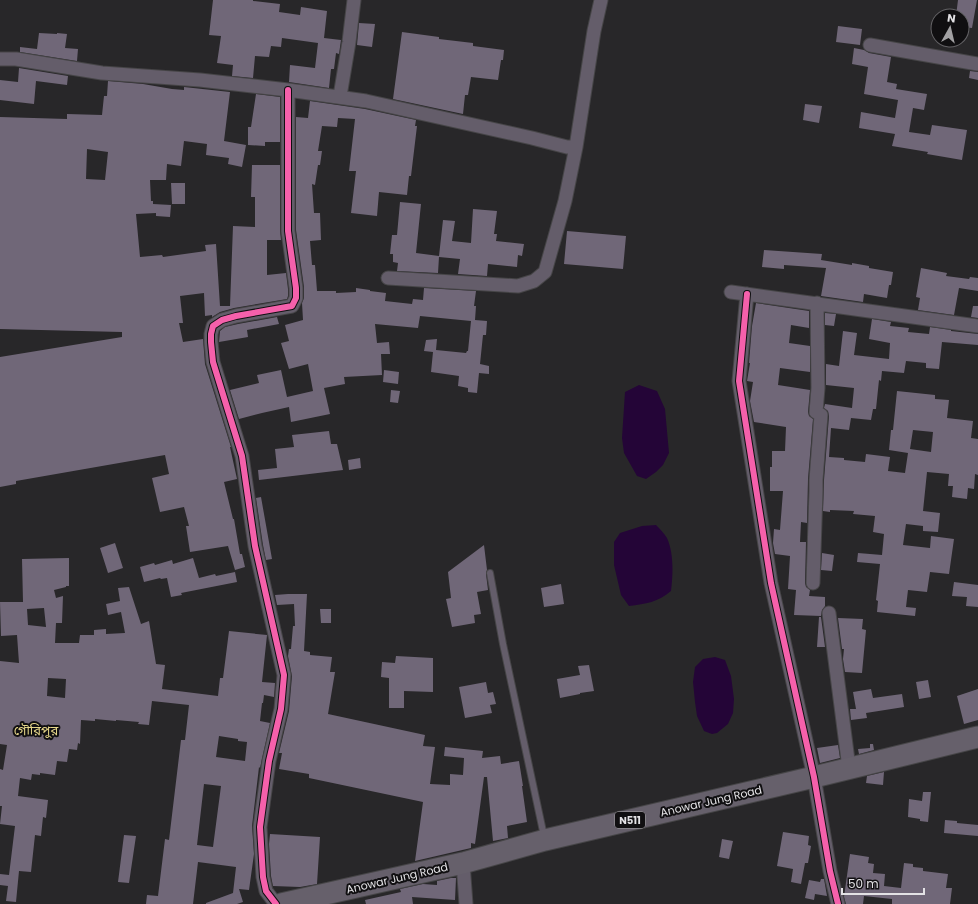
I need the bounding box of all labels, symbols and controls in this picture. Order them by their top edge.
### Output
north arrow [930,8,970,48]
text: N [946,10,957,27]
district label: গৌরিপুর [14,721,58,740]
street label: Anowar Jung Road [659,782,763,820]
road number: N511 [615,812,645,828]
street label: Anowar Jung Road [345,859,449,897]
scale bar [842,870,924,896]
text: 50 m [848,875,879,892]

